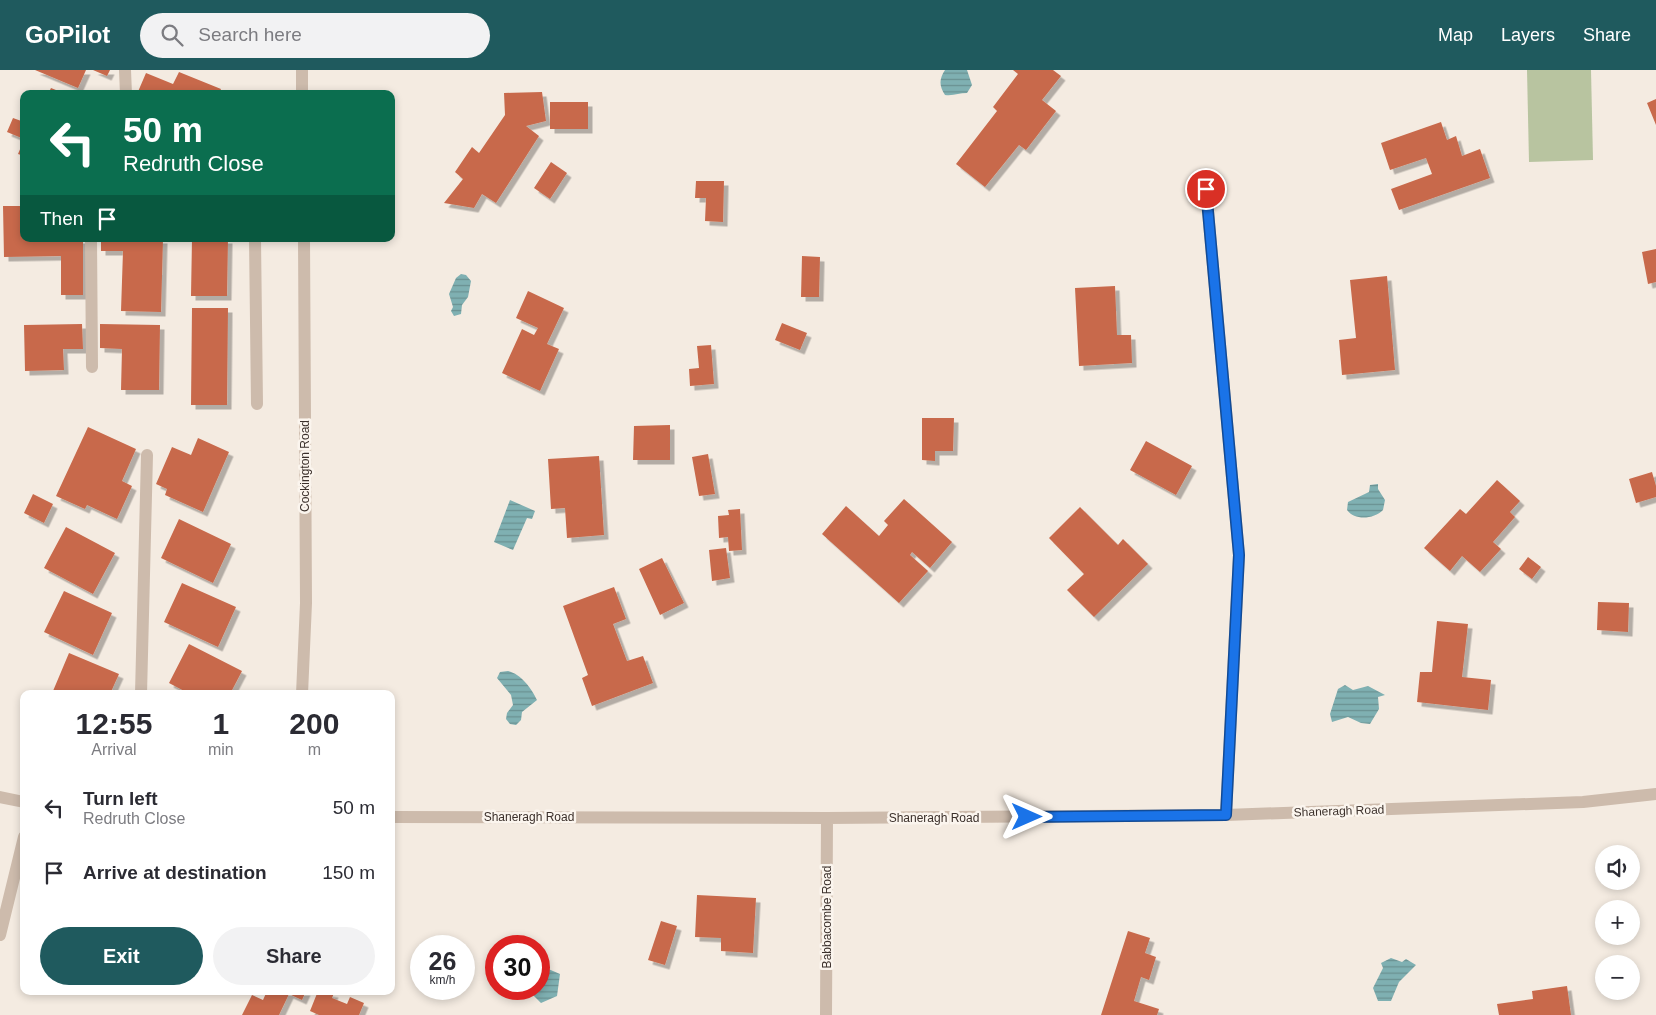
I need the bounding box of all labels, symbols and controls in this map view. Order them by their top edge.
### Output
search box [140,13,490,58]
text: GoPilot [25,21,110,48]
icon: search [158,21,186,49]
text: Search here [198,24,302,45]
text: Map [1438,25,1473,45]
text: Layers [1501,25,1555,45]
text: Share [1583,25,1631,45]
icon: left [40,110,105,175]
text: 50 m [123,110,203,149]
text: Redruth Close [123,151,264,176]
pin [1185,168,1227,210]
icon: arrive [1192,175,1220,203]
icon: arrive [93,205,121,233]
text: Then [40,208,83,229]
street label: Cockington Road [298,420,312,512]
text: 12:55 [76,707,152,740]
text: 1 [212,707,229,740]
text: 200 [289,707,339,740]
text: Arrival [91,741,137,758]
text: min [208,741,234,758]
text: m [308,741,321,758]
text: Turn left [83,788,158,809]
position arrow [1000,790,1052,842]
icon: left [40,794,68,822]
text: 50 m [333,797,375,818]
street label: Shaneragh Road [1293,802,1385,820]
text: Redruth Close [83,810,185,827]
street label: Shaneragh Road [484,810,574,824]
street label: Shaneragh Road [889,811,979,825]
map controls [1595,845,1640,1000]
button: sound [1595,845,1640,890]
icon: arrive [40,859,68,887]
text: Arrive at destination [83,862,267,883]
text: 150 m [322,862,375,883]
street label: Babbacombe Road [820,866,834,968]
button: + [1595,900,1640,945]
button: Exit [40,927,203,985]
button: Share [213,927,375,985]
speed limit sign: 30 [485,935,550,1000]
text: 26 [429,947,456,975]
button: − [1595,955,1640,1000]
text: km/h [429,973,456,987]

